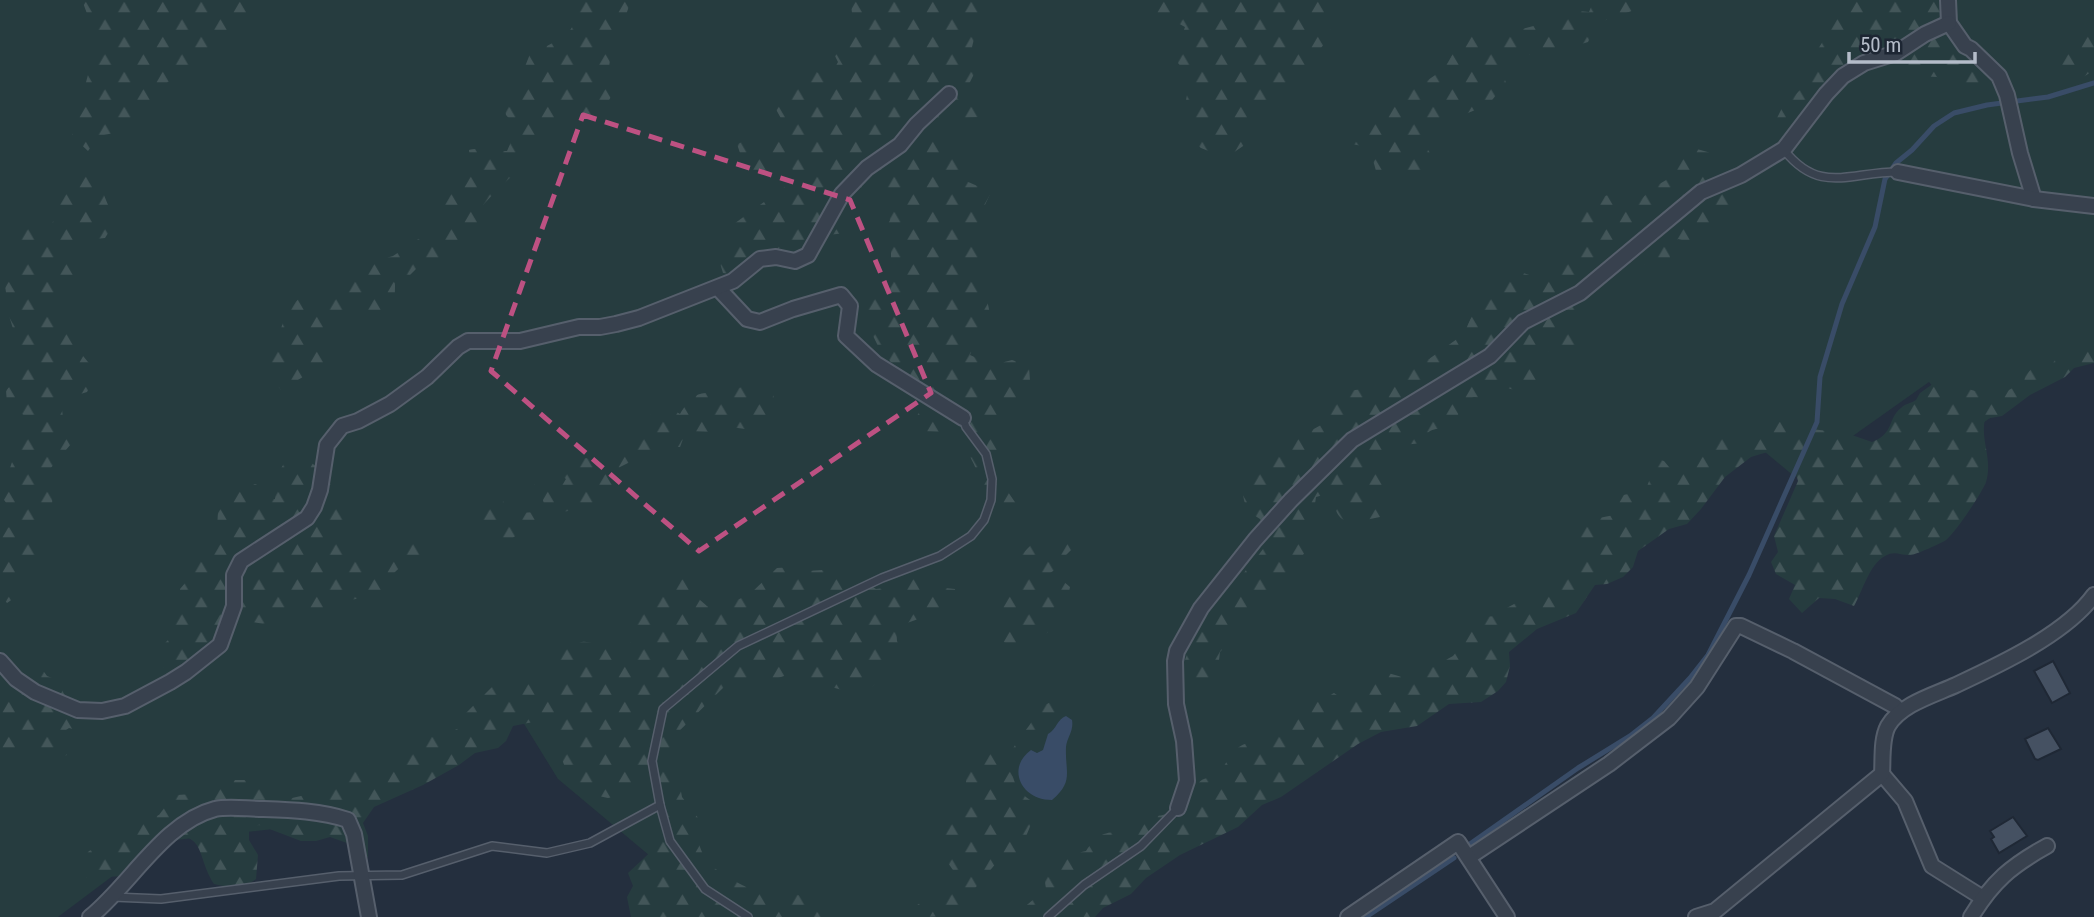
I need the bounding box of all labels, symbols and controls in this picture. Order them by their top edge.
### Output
scale bar [1849,21,1975,65]
text: 50 m [1860,33,1901,57]

